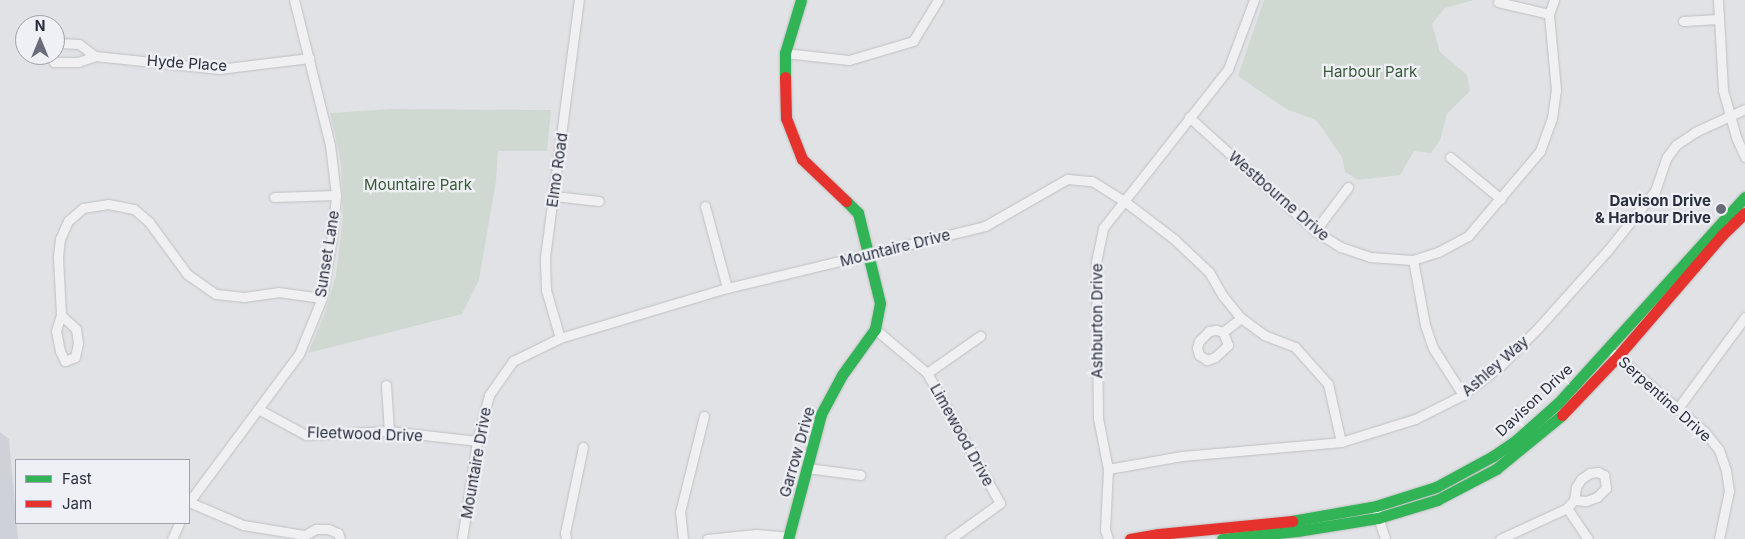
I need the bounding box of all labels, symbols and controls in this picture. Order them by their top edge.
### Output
north arrow [15,15,65,65]
text: N [35,17,45,34]
street label: Hyde Place [146,51,228,75]
park label: Harbour Park [1323,63,1417,81]
street label: Elmo Road [543,132,571,208]
street label: Westbourne Drive [1225,147,1333,245]
park label: Mountaire Park [364,176,472,194]
place label: Davison Drive & Harbour Drive [1595,191,1711,226]
marker: Davison Drive & Harbour Drive [1715,203,1727,215]
street label: Sunset Lane [311,209,343,299]
street label: Mountaire Drive [838,226,952,270]
street label: Ashburton Drive [1088,263,1106,379]
street label: Ashley Way [1458,332,1532,400]
street label: Serpentine Drive [1615,353,1715,445]
street label: Davison Drive [1492,360,1576,440]
street label: Limewood Drive [926,381,998,489]
street label: Garrow Drive [775,405,819,499]
street label: Mountaire Drive [457,406,495,520]
street label: Fleetwood Drive [307,423,423,445]
legend [15,459,190,524]
text: Fast [62,469,92,488]
text: Jam [62,494,92,513]

